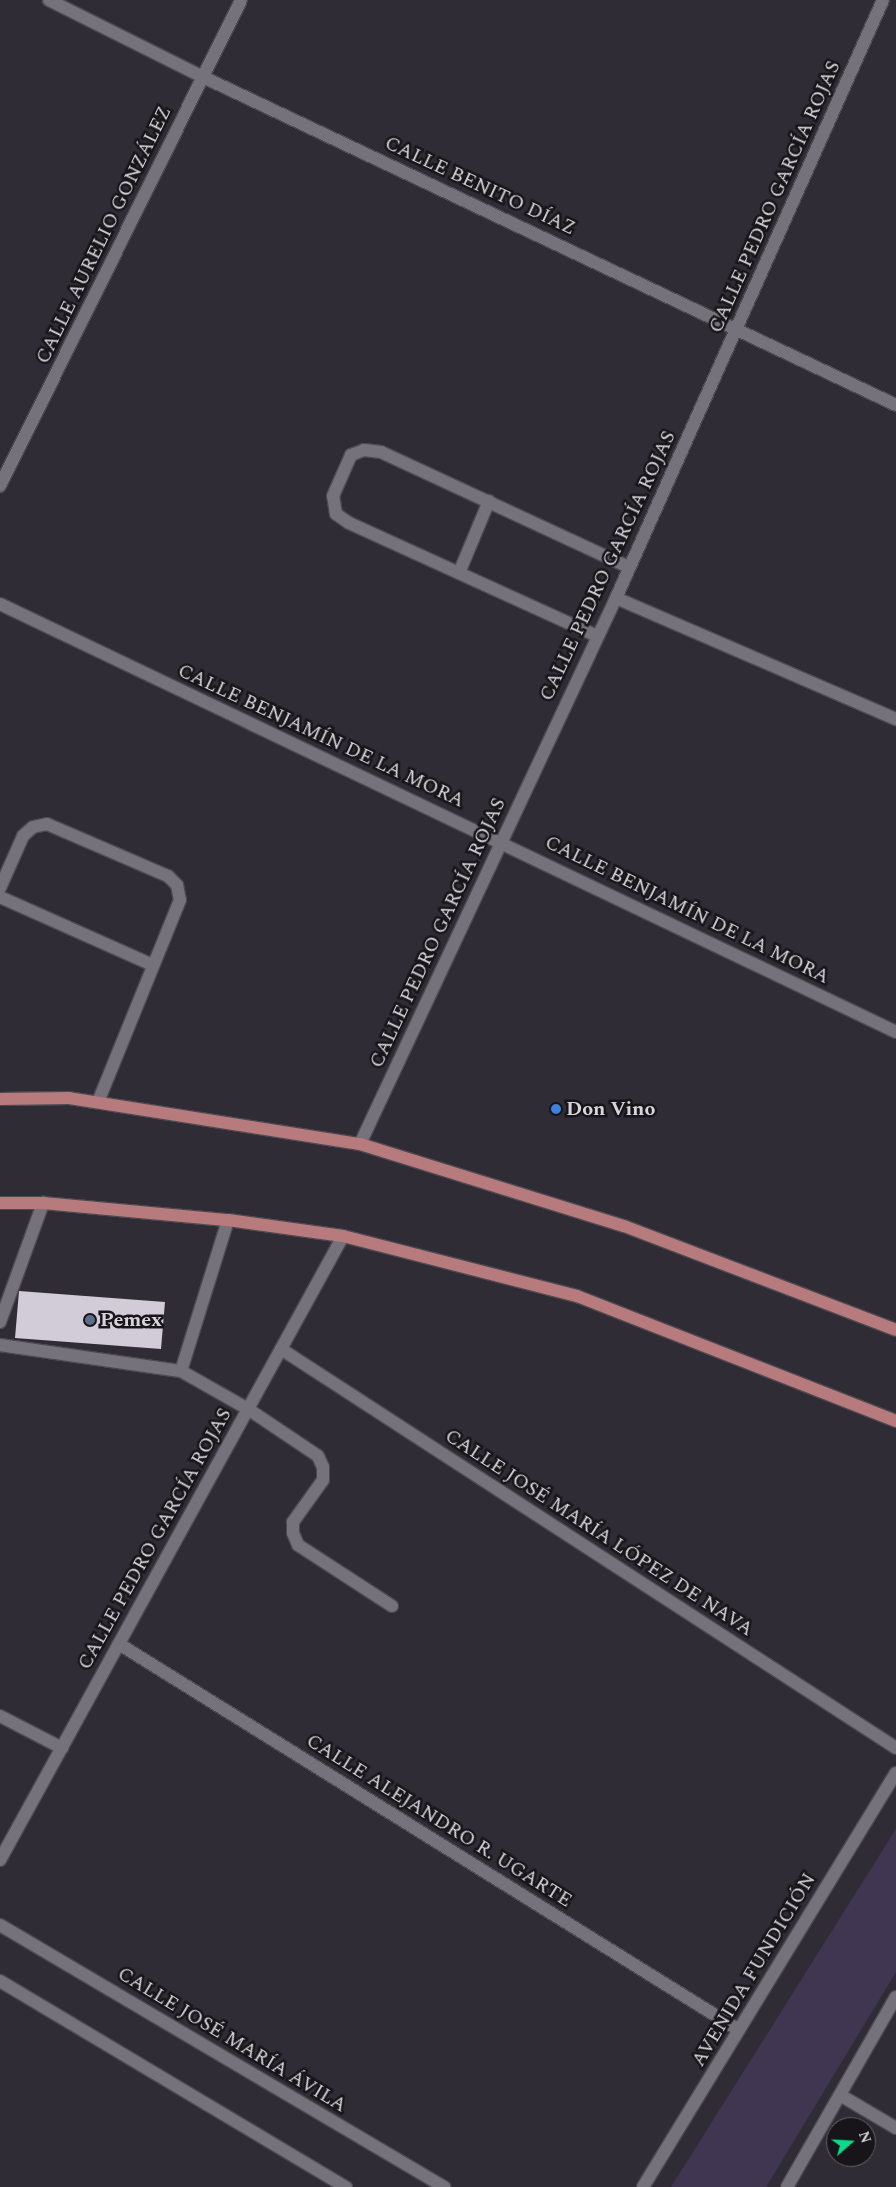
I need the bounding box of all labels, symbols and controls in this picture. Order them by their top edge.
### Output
street label: CALLE PEDRO GARCÍA ROJAS [704,57,846,337]
street label: CALLE AURELIO GONZÁLEZ [31,102,177,368]
street label: CALLE BENITO DÍAZ [381,131,579,241]
street label: CALLE PEDRO GARCÍA ROJAS [535,427,681,705]
street label: CALLE BENJAMÍN DE LA MORA [174,659,468,813]
street label: CALLE PEDRO GARCÍA ROJAS [365,794,511,1072]
street label: CALLE BENJAMÍN DE LA MORA [541,831,833,989]
place label: Don Vino [566,1097,655,1121]
marker: Don Vino [550,1103,562,1115]
place label: Pemex [100,1308,162,1332]
marker: Pemex [84,1314,96,1326]
street label: CALLE PEDRO GARCÍA ROJAS [73,1404,237,1674]
street label: CALLE JOSÉ MARÍA LÓPEZ DE NAVA [440,1424,758,1642]
street label: CALLE ALEJANDRO R. UGARTE [302,1729,576,1913]
street label: AVENIDA FUNDICIÓN [687,1869,821,2071]
street label: CALLE JOSÉ MARÍA ÁVILA [113,1962,351,2118]
north arrow [826,2117,876,2167]
text: N [853,2128,876,2146]

